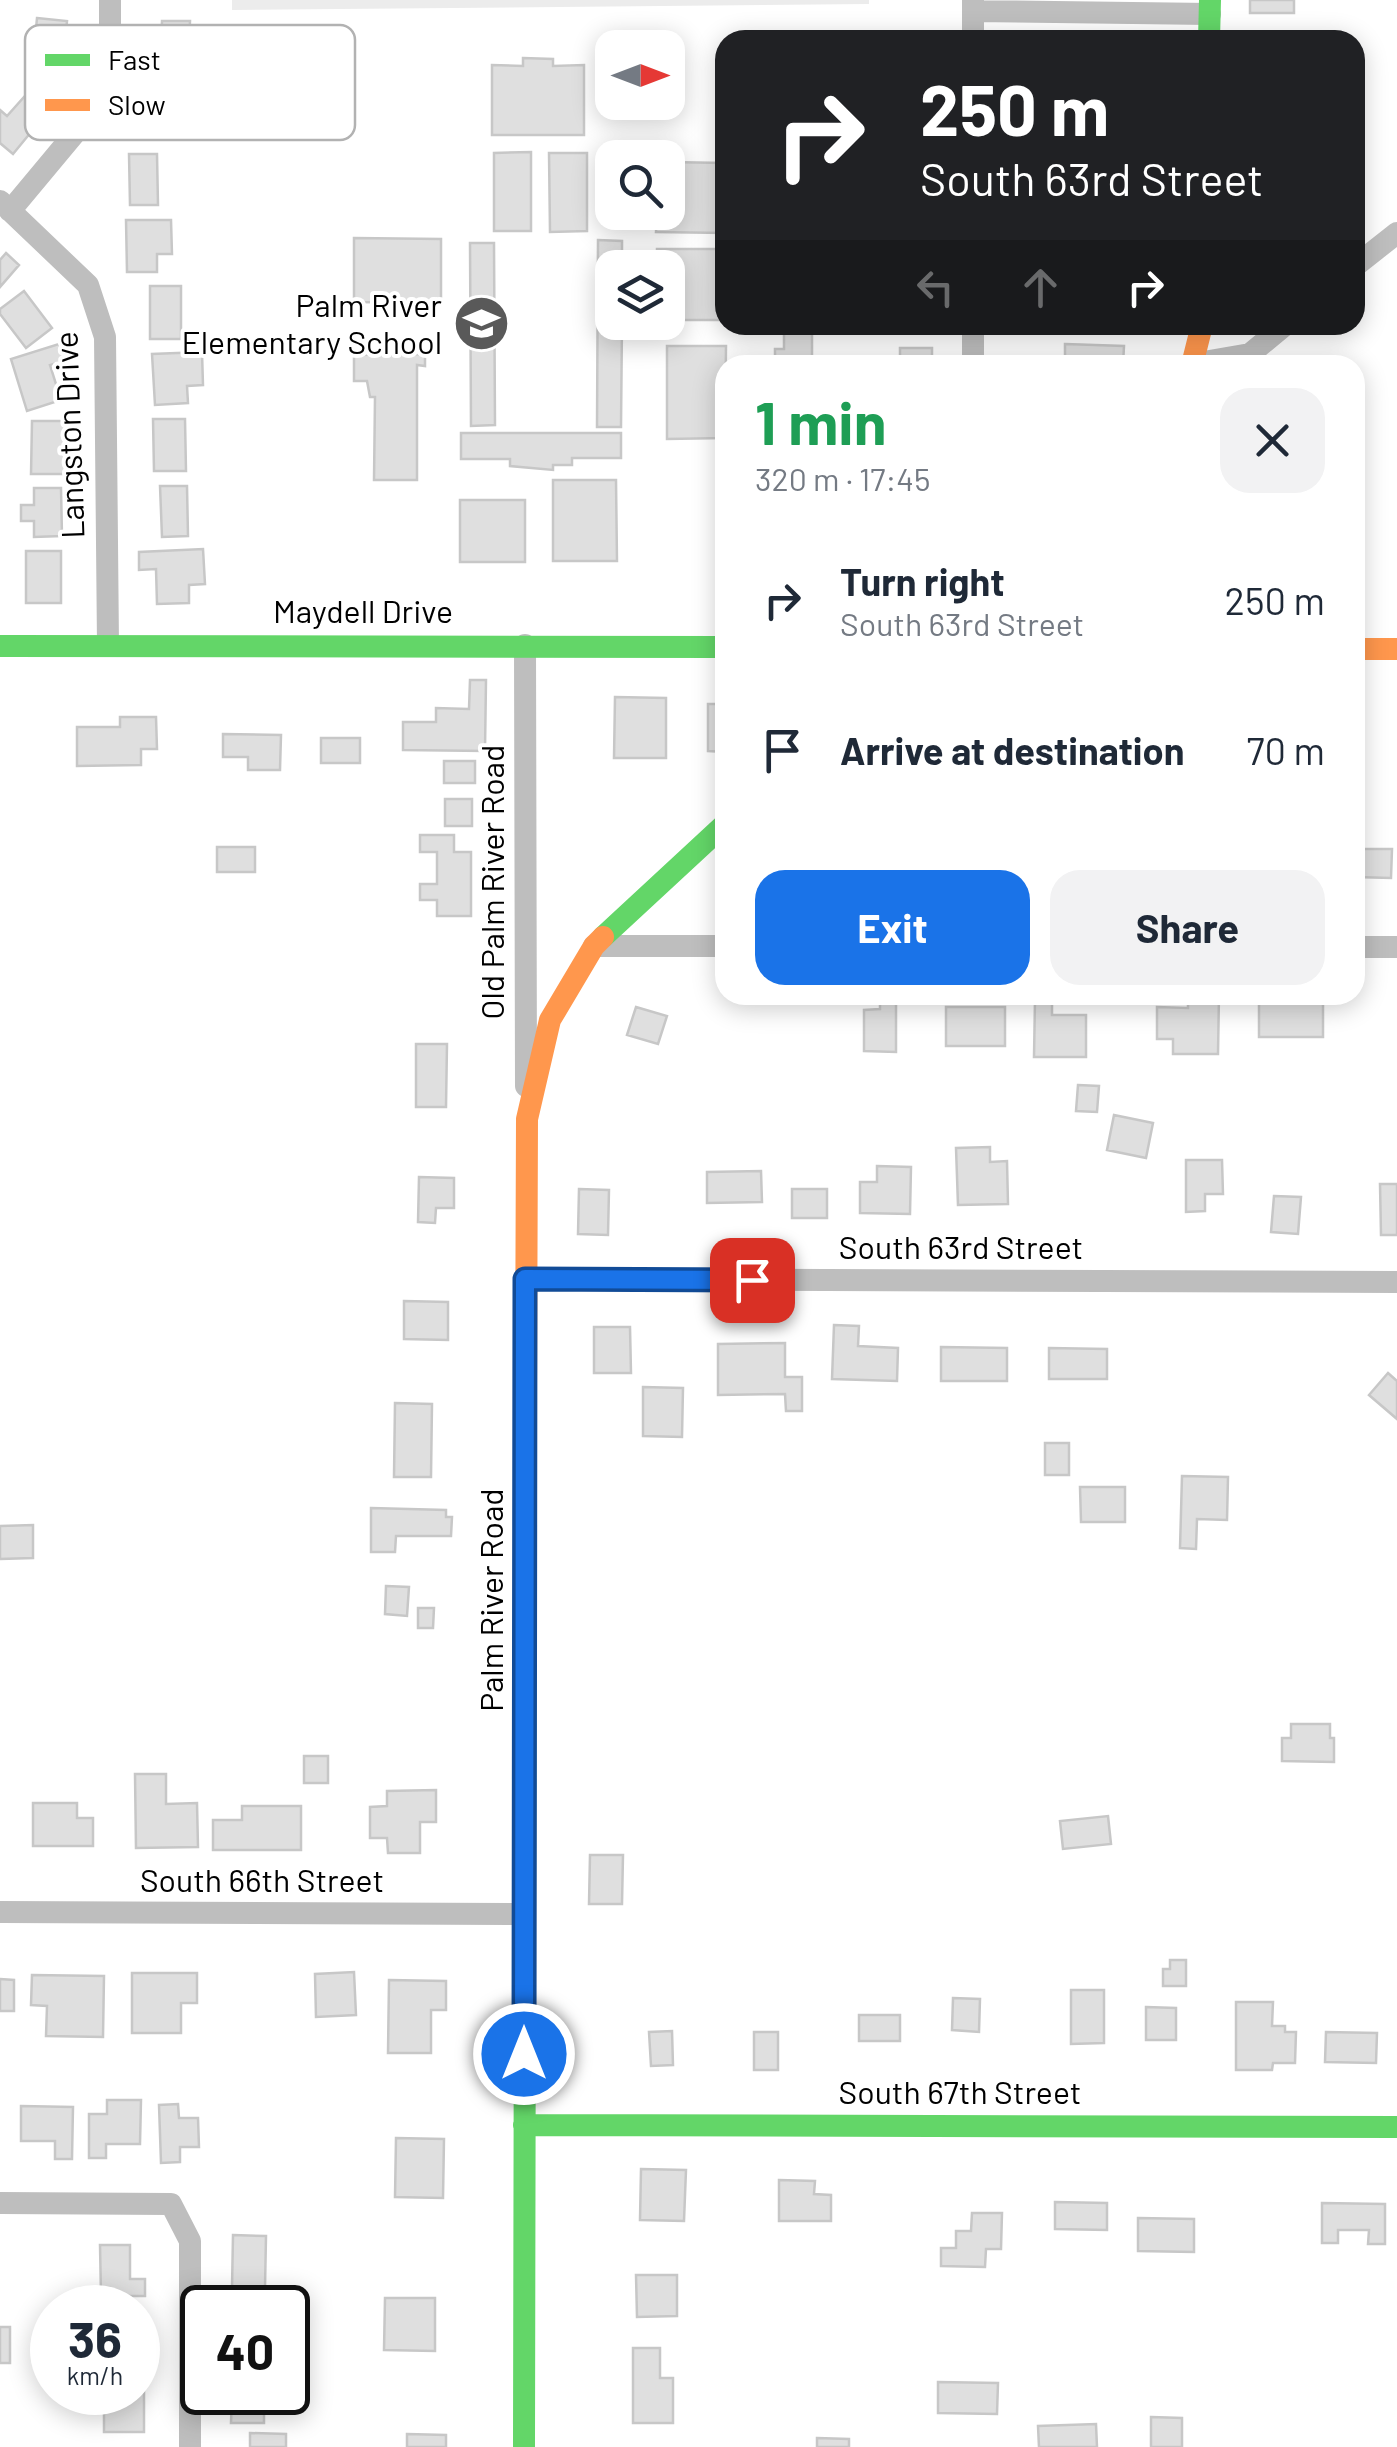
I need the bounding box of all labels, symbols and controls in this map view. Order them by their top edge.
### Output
legend [25,25,355,140]
north arrow [595,30,685,120]
map controls [595,30,685,340]
text: Fast [108,42,161,76]
text: 250 m [920,66,1109,150]
icon: right [755,70,885,200]
text: Slow [108,87,166,121]
button: search [595,140,685,230]
text: South 63rd Street [920,151,1264,205]
button: layers [595,250,685,340]
icon: left [908,260,963,315]
icon: ahead [1013,260,1068,315]
icon: right [1118,260,1173,315]
place label: Palm River Elementary School [181,285,442,360]
school or university icon: Palm River Elementary School [451,294,511,354]
street label: Langston Drive [45,331,91,539]
text: 1 min [755,385,886,457]
button: close [1220,388,1325,493]
text: 320 m · 17:45 [755,459,930,497]
text: Turn right [840,558,1005,604]
icon: right [755,573,810,628]
text: 250 m [1225,577,1325,623]
street label: Maydell Drive [273,591,453,629]
text: South 63rd Street [840,604,1084,642]
icon: arrive [755,723,810,778]
text: Arrive at destination [840,727,1185,773]
text: 70 m [1247,727,1325,773]
street label: Old Palm River Road [472,745,510,1019]
button: Exit [755,870,1030,985]
button: Share [1050,870,1325,985]
street label: South 63rd Street [839,1227,1083,1265]
pin [710,1238,795,1323]
icon: arrive [725,1253,780,1308]
street label: Palm River Road [471,1488,509,1712]
street label: South 66th Street [140,1860,384,1898]
position arrow [472,2002,576,2106]
street label: South 67th Street [839,2072,1081,2110]
speed limit sign: 40 [180,2285,310,2415]
text: 36 [68,2308,122,2368]
text: km/h [67,2360,123,2390]

